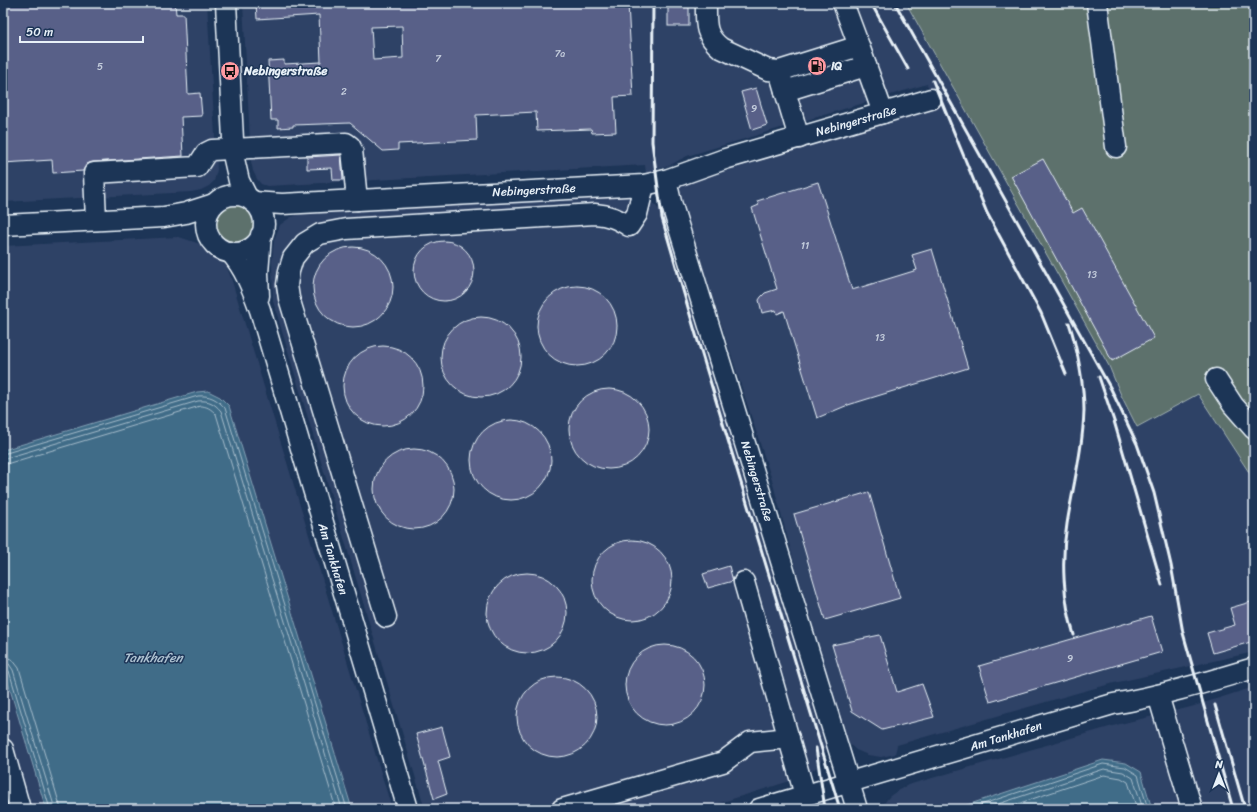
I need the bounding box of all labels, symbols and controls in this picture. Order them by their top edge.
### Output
scale bar [20,18,143,44]
text: 50 m [26,21,53,43]
house number: 7a [555,45,565,63]
house number: 7 [435,50,442,68]
fuel station icon: iQ [806,55,828,77]
place label: iQ [831,55,842,77]
house number: 5 [97,58,103,76]
bus stop icon: Nebingerstraße [219,60,241,82]
place label: Nebingerstraße [243,60,328,82]
house number: 2 [341,83,347,101]
street label: Nebingerstraße [813,99,899,143]
house number: 9 [751,100,757,118]
street label: Nebingerstraße [492,177,576,203]
house number: 11 [801,237,809,255]
house number: 13 [1087,266,1097,284]
house number: 13 [875,329,885,347]
street label: Nebingerstraße [734,438,780,524]
street label: Am Tankhafen [311,519,355,598]
water label: Tankhafen [124,646,184,669]
house number: 9 [1067,650,1073,668]
street label: Am Tankhafen [966,714,1045,758]
north arrow [1199,754,1239,794]
text: N [1214,755,1223,774]

